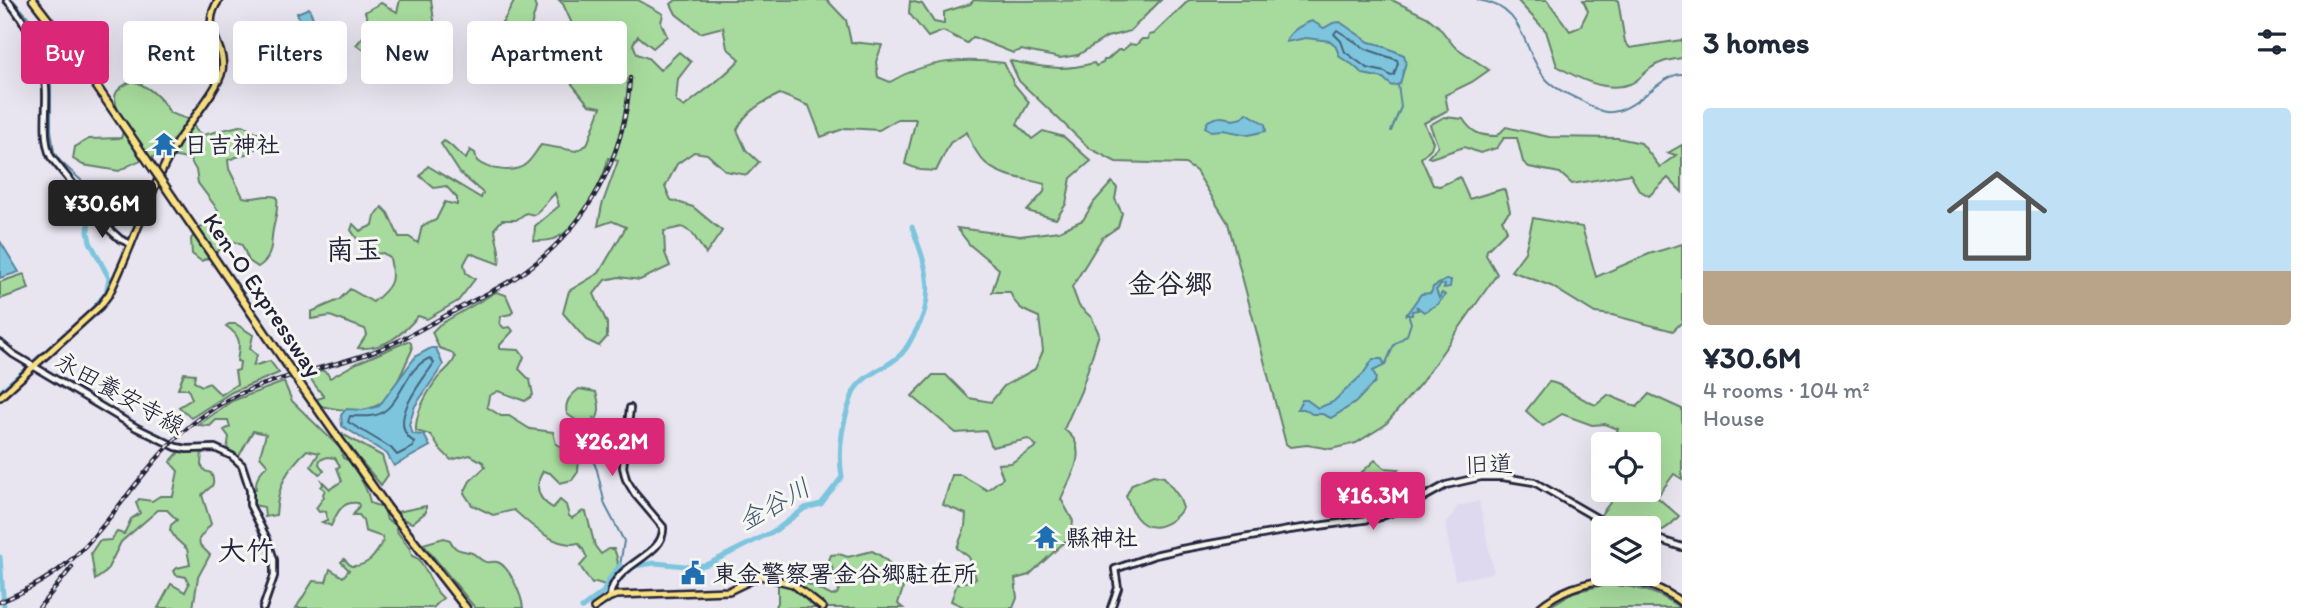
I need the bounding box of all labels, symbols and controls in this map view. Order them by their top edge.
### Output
chip: Buy [21,21,109,84]
chip: Rent [123,21,219,84]
chip: Filters [233,21,347,84]
chip: New [361,21,453,84]
chip: Apartment [467,21,627,84]
icon: filters [2253,23,2291,61]
text: 3 homes [1703,24,1810,61]
temple icon: 日吉神社 [150,130,178,158]
place label: 日吉神社 [184,130,280,159]
icon: home [1934,153,2060,279]
pin: ¥30.6M [45,180,159,240]
text: ¥30.6M [64,189,140,217]
street label: Ken-O Expressway [197,207,329,383]
district label: 南玉 [326,232,382,266]
district label: 金谷郷 [1128,266,1212,300]
text: ¥30.6M [1703,339,1801,376]
street label: 永田養安寺線 [50,345,190,441]
text: 4 rooms · 104 m² [1703,376,1870,404]
text: House [1703,404,1765,432]
pin: ¥26.2M [555,419,669,478]
text: ¥26.2M [576,427,648,455]
map controls [1591,432,1661,586]
button: locate [1591,432,1661,502]
street label: 旧道 [1465,449,1513,479]
water label: 金谷川 [732,471,816,537]
pin: ¥16.3M [1316,472,1430,532]
text: ¥16.3M [1337,481,1409,509]
button: layers [1591,516,1661,586]
temple icon: 縣神社 [1032,523,1060,551]
place label: 縣神社 [1066,523,1138,552]
district label: 大竹 [218,533,274,567]
public building icon: 東金警察署金谷郷駐在所 [679,559,707,587]
place label: 東金警察署金谷郷駐在所 [713,559,977,588]

